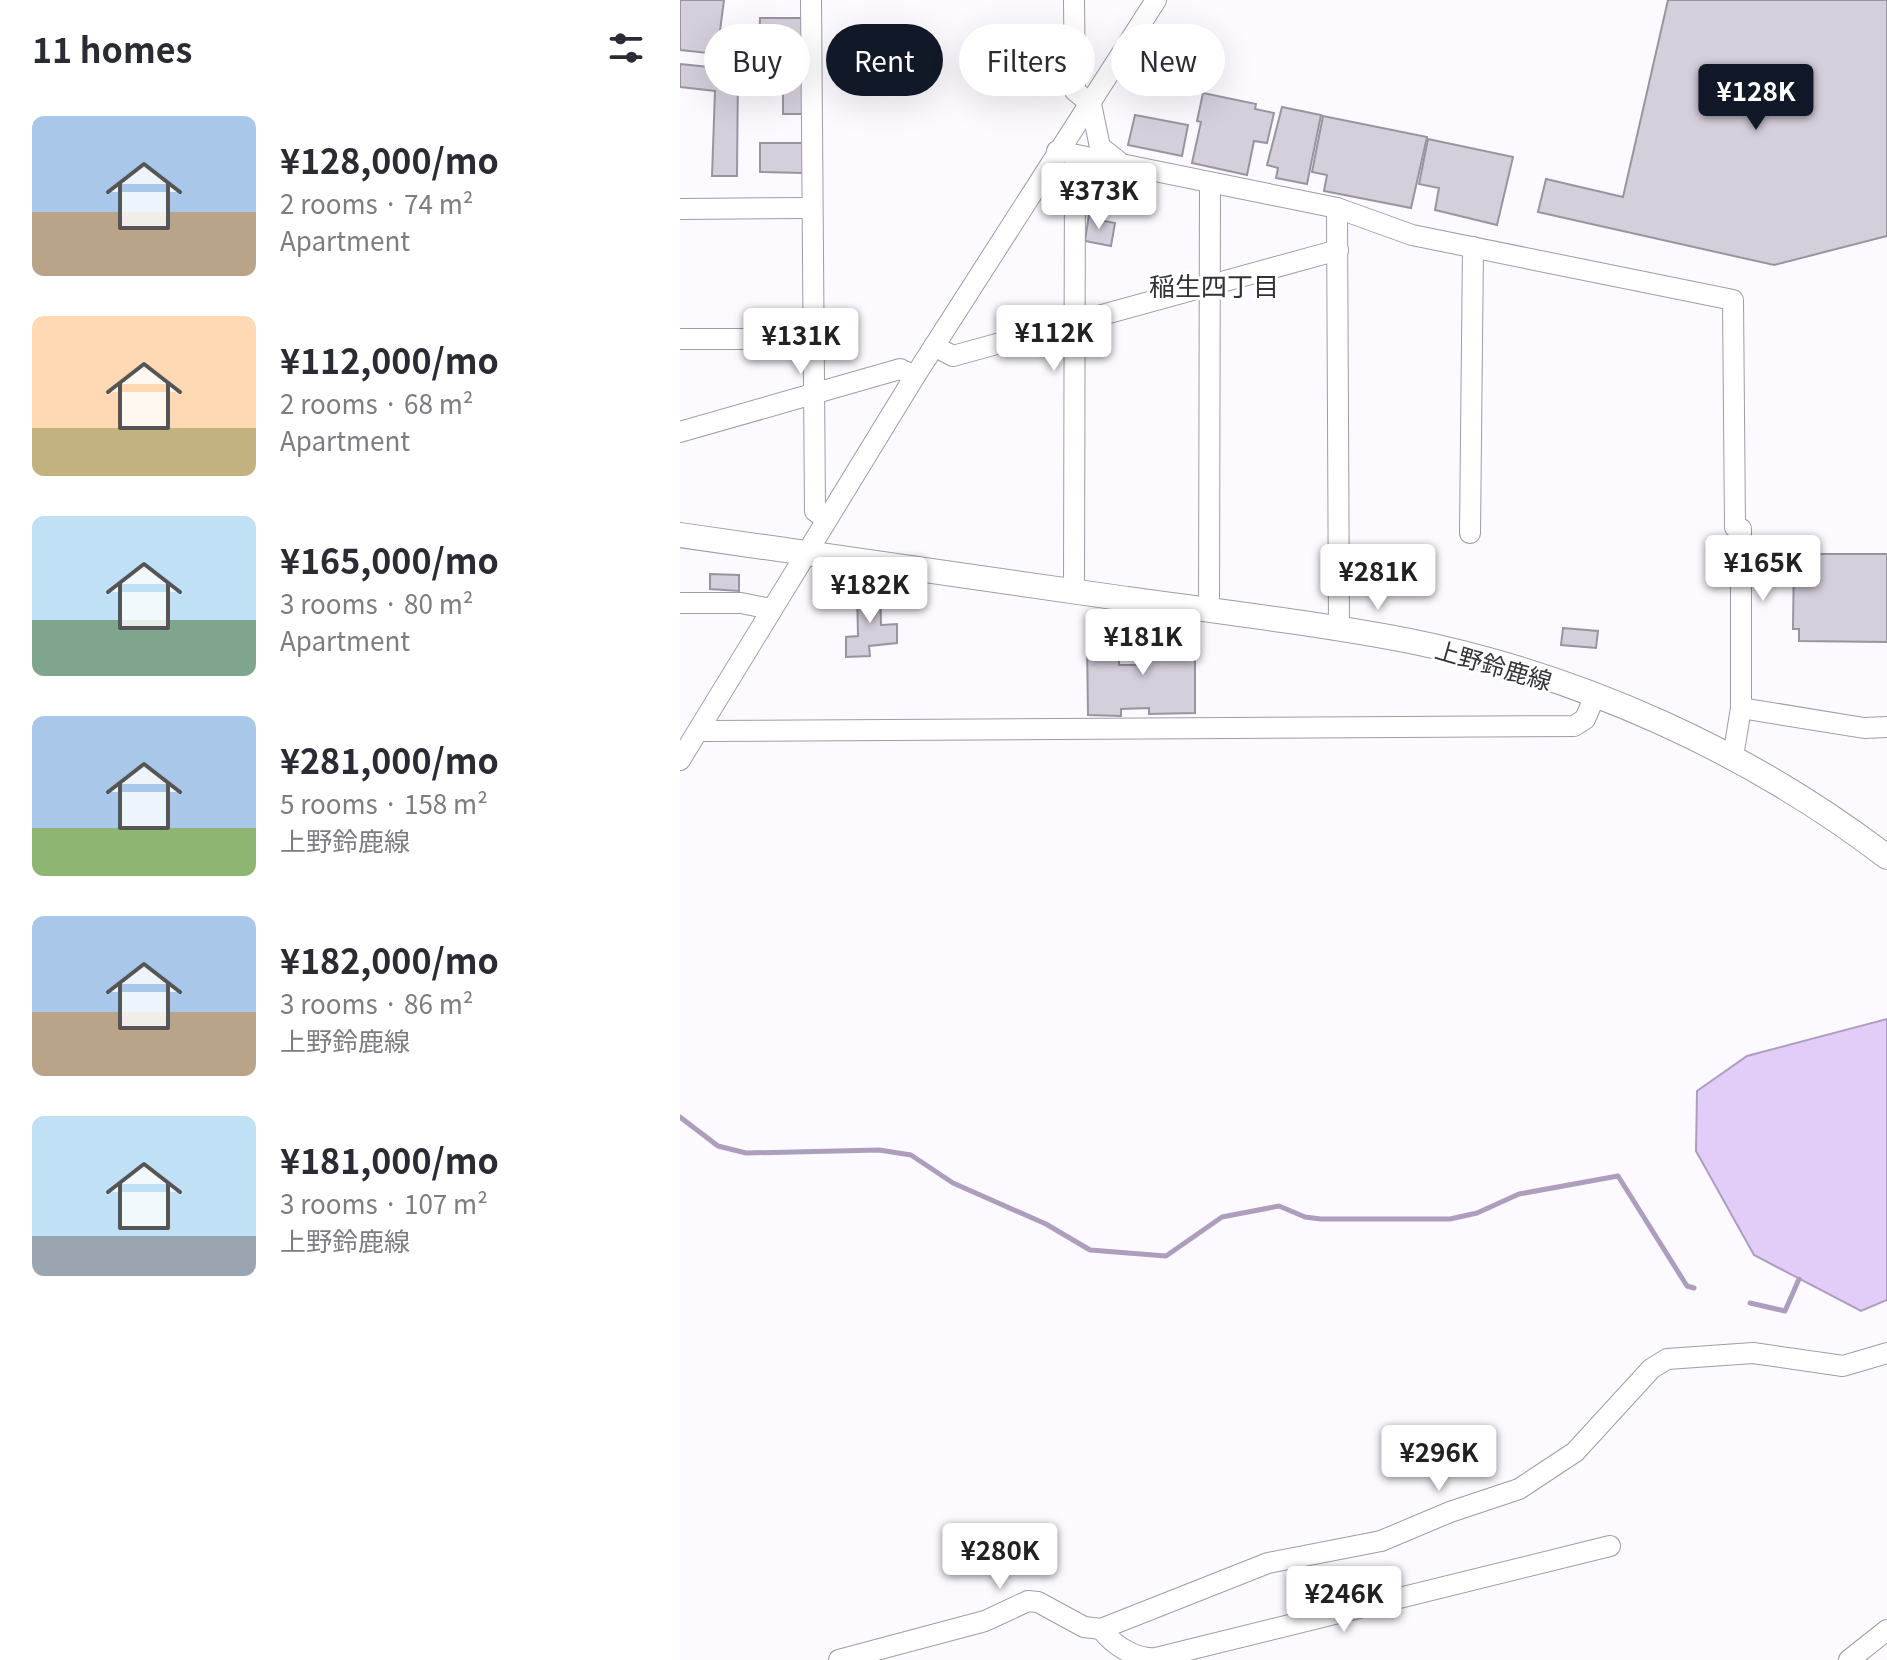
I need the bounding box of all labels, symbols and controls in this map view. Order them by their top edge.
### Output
text: 11 homes [32,24,192,73]
chip: Buy [704,24,810,96]
chip: Rent [826,24,943,96]
chip: Filters [959,24,1095,96]
chip: New [1111,24,1225,96]
icon: filters [604,26,648,70]
pin: ¥128K [1700,64,1812,132]
text: ¥128K [1716,71,1796,108]
text: ¥128,000/mo [280,135,499,184]
icon: home [96,148,192,244]
pin: ¥373K [1043,163,1155,231]
text: ¥373K [1059,170,1139,207]
text: 2 rooms · 74 m² [280,184,473,221]
text: Apartment [280,221,410,258]
district label: 稲生四丁目 [1149,266,1279,303]
pin: ¥112K [998,305,1110,373]
pin: ¥131K [745,308,857,376]
text: ¥112K [1014,312,1094,349]
text: ¥131K [761,315,841,352]
text: ¥112,000/mo [280,335,499,384]
icon: home [96,348,192,444]
text: 2 rooms · 68 m² [280,384,473,421]
text: Apartment [280,421,410,458]
text: ¥165,000/mo [280,535,499,584]
pin: ¥165K [1707,535,1819,603]
text: ¥165K [1723,542,1803,579]
pin: ¥281K [1322,544,1434,612]
icon: home [96,548,192,644]
text: ¥281K [1338,551,1418,588]
pin: ¥182K [814,557,926,625]
text: ¥182K [830,564,910,601]
text: 3 rooms · 80 m² [280,584,473,621]
pin: ¥181K [1087,609,1199,677]
text: ¥181K [1103,616,1183,653]
text: Apartment [280,621,410,658]
street label: 上野鈴鹿線 [1432,631,1556,697]
text: ¥281,000/mo [280,735,499,784]
icon: home [96,748,192,844]
text: 5 rooms · 158 m² [280,784,488,821]
text: 上野鈴鹿線 [280,821,410,858]
text: ¥182,000/mo [280,935,499,984]
icon: home [96,948,192,1044]
text: 3 rooms · 86 m² [280,984,473,1021]
text: 上野鈴鹿線 [280,1021,410,1058]
text: ¥181,000/mo [280,1135,499,1184]
icon: home [96,1148,192,1244]
text: 3 rooms · 107 m² [280,1184,488,1221]
text: 上野鈴鹿線 [280,1221,410,1258]
pin: ¥296K [1383,1425,1495,1493]
text: ¥296K [1399,1432,1479,1469]
pin: ¥280K [944,1523,1056,1591]
text: ¥280K [960,1530,1040,1567]
pin: ¥246K [1288,1566,1400,1634]
text: ¥246K [1304,1573,1384,1610]

